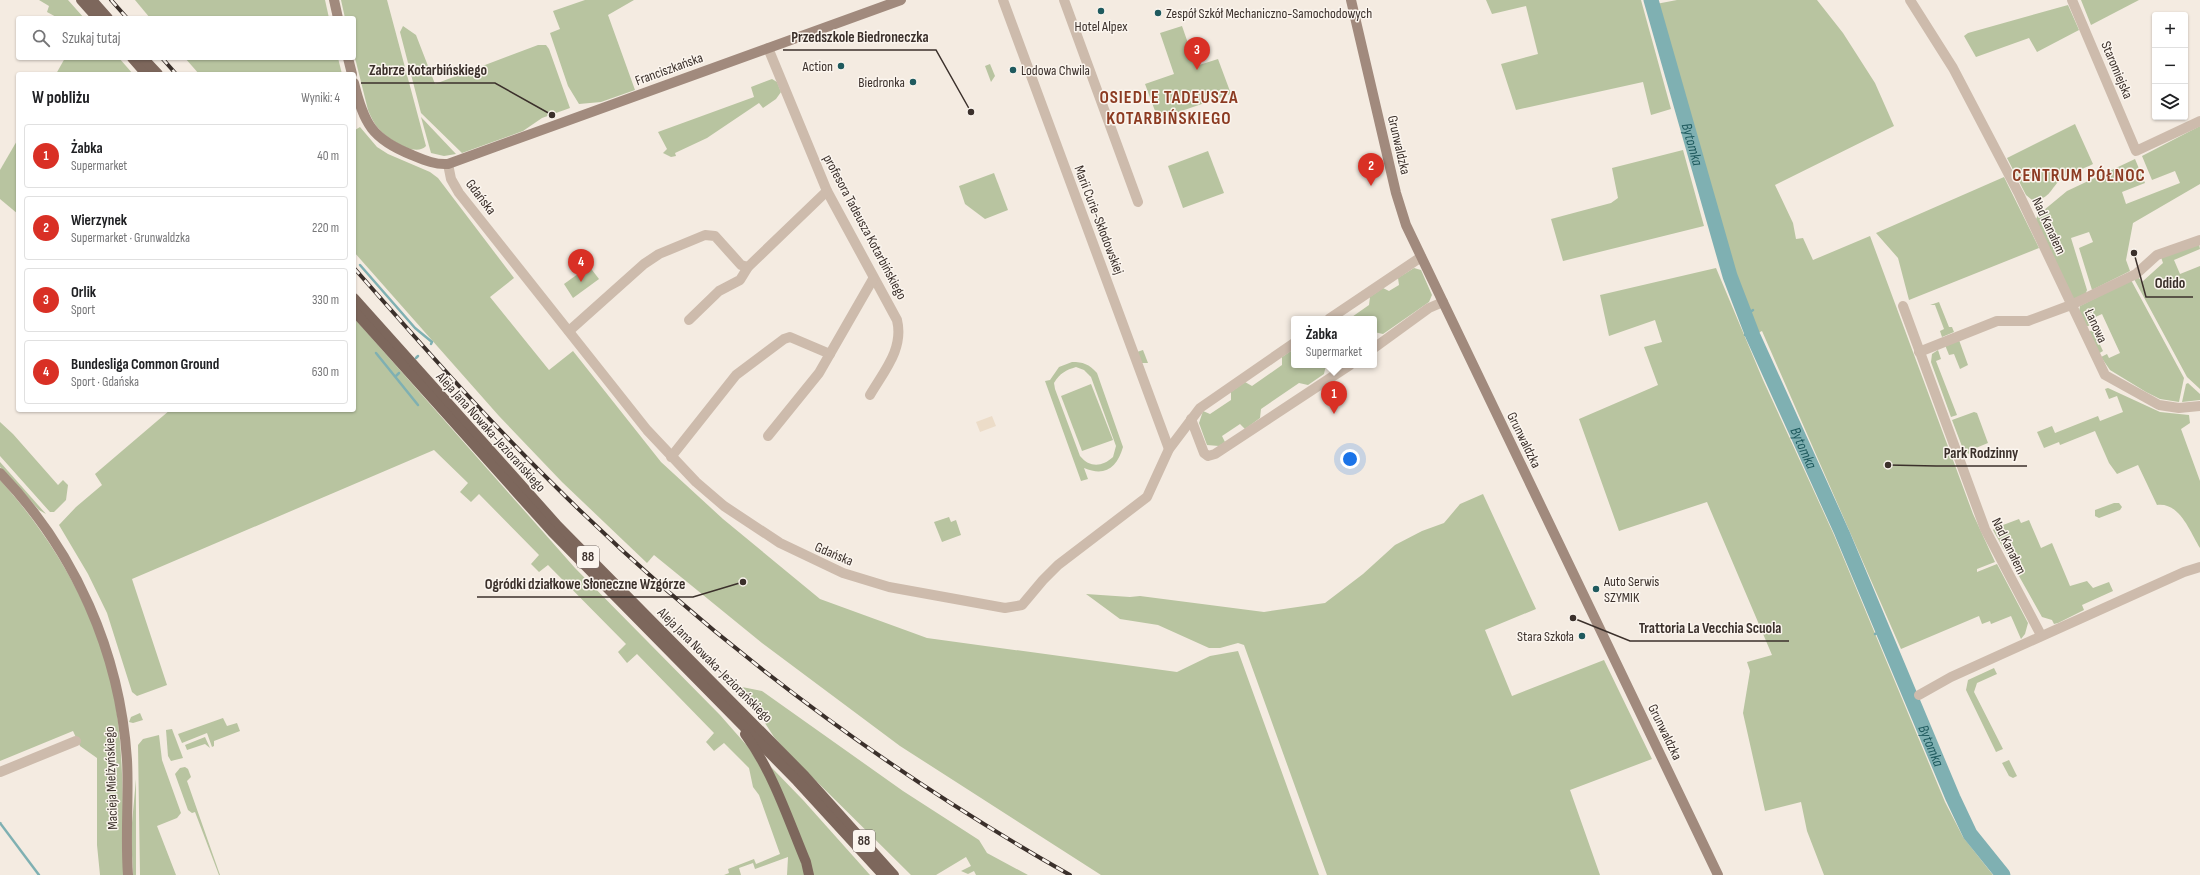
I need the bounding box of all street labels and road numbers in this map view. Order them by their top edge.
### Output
street label: Staromiejska [2097,39,2137,101]
street label: Franciszkańska [633,49,705,89]
street label: Grunwaldzka [1384,114,1414,176]
street label: profesora Tadeusza Kotarbińskiego [820,152,911,303]
street label: Marii Curie-Skłodowskiej [1070,163,1128,277]
street label: Gdańska [462,176,500,218]
street label: Nad Kanałem [2028,195,2070,257]
street label: Łanowa [2080,305,2111,346]
street label: Aleja Jana Nowaka-Jeziorańskiego [432,368,549,496]
street label: Grunwaldzka [1503,409,1545,471]
street label: Nad Kanałem [1988,515,2030,577]
street label: Gdańska [812,538,856,570]
road number: 88 [577,546,599,568]
street label: Aleja Jana Nowaka-Jeziorańskiego [653,603,776,726]
street label: Grunwaldzka [1644,701,1686,763]
street label: Macieja Mielżyńskiego [101,726,121,830]
road number: 88 [853,830,875,852]

